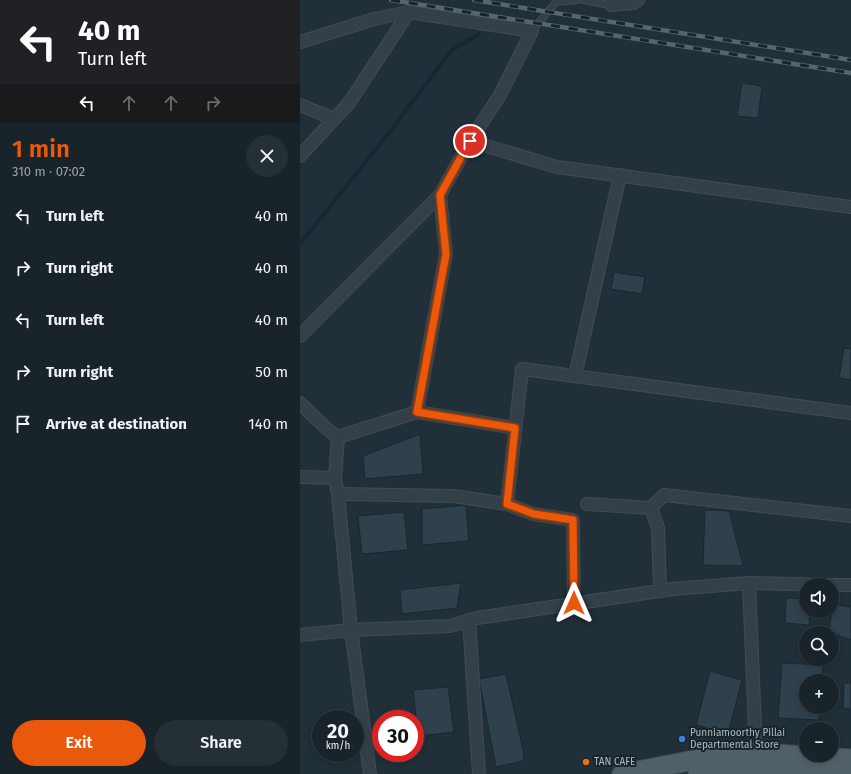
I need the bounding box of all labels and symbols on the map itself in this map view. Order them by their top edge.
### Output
pin [453,124,487,158]
position arrow [553,582,595,624]
speed limit sign: 30 [372,710,424,762]
place label: Punniamoorthy Pillai Departmental Store [690,727,785,751]
marker: Punniamoorthy Pillai Departmental Store [677,734,687,744]
place label: TAN CAFE [594,756,635,768]
marker: TAN CAFE [581,757,591,767]

